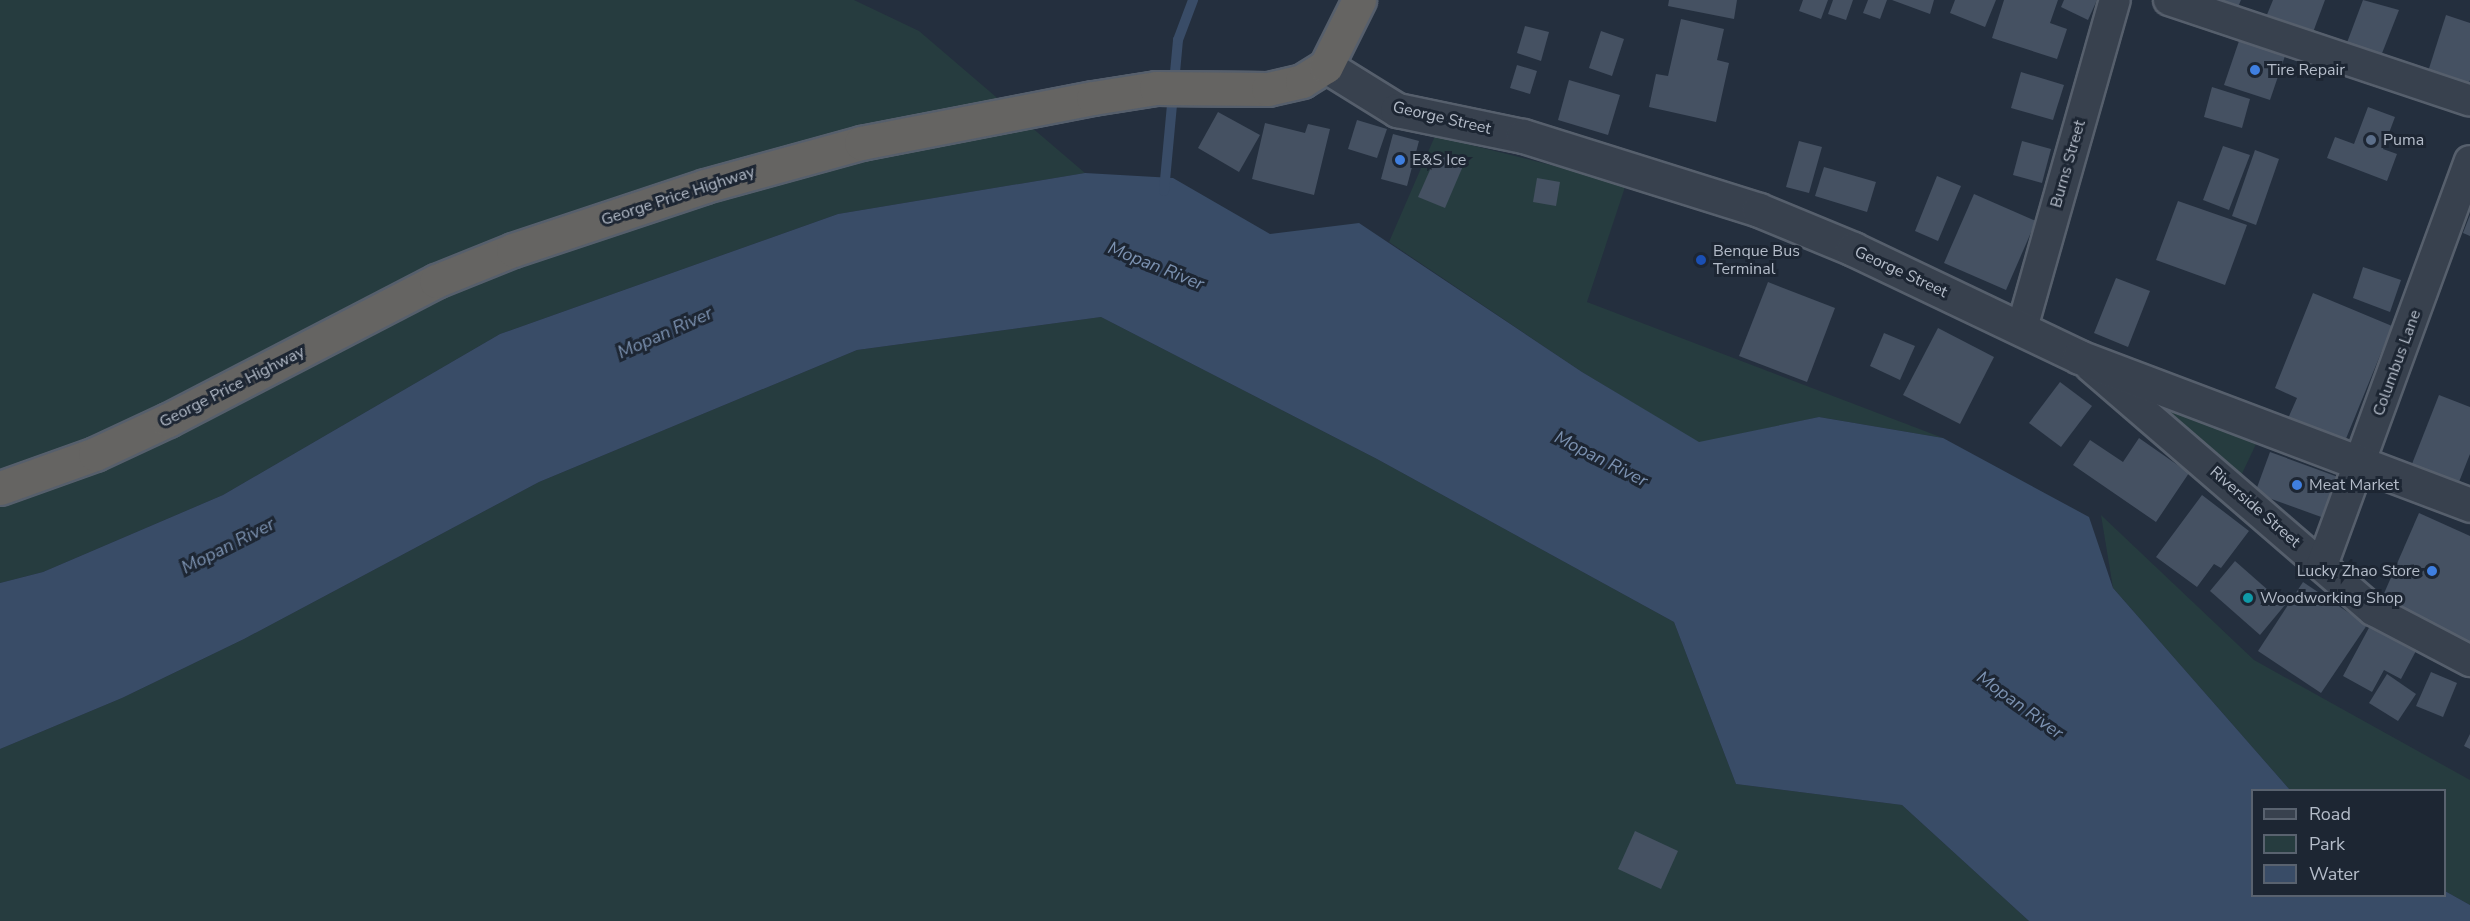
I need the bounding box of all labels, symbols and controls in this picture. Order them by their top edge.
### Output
place label: Tire Repair [2267,60,2345,80]
marker: Tire Repair [2248,63,2262,77]
street label: George Street [1391,97,1493,139]
street label: Burns Street [2046,118,2090,210]
place label: Puma [2383,130,2424,150]
marker: Puma [2364,133,2378,147]
place label: E&S Ice [1412,150,1466,170]
marker: E&S Ice [1393,153,1407,167]
street label: George Price Highway [599,162,757,230]
water label: Mopan River [1105,237,1207,295]
place label: Benque Bus Terminal [1713,241,1800,279]
street label: George Street [1851,242,1951,302]
marker: Benque Bus Terminal [1694,253,1708,267]
water label: Mopan River [614,302,716,364]
street label: Columbus Lane [2369,307,2425,419]
street label: George Price Highway [156,342,308,432]
water label: Mopan River [1551,426,1651,492]
street label: Riverside Street [2206,462,2304,552]
place label: Meat Market [2309,475,2399,495]
marker: Meat Market [2290,478,2304,492]
water label: Mopan River [178,513,278,579]
place label: Lucky Zhao Store [2297,561,2420,581]
marker: Lucky Zhao Store [2425,564,2439,578]
place label: Woodworking Shop [2260,588,2403,608]
marker: Woodworking Shop [2241,591,2255,605]
water label: Mopan River [1973,666,2067,744]
legend [2251,789,2446,897]
text: Road [2309,802,2351,826]
text: Park [2309,832,2345,856]
text: Water [2309,862,2360,886]

